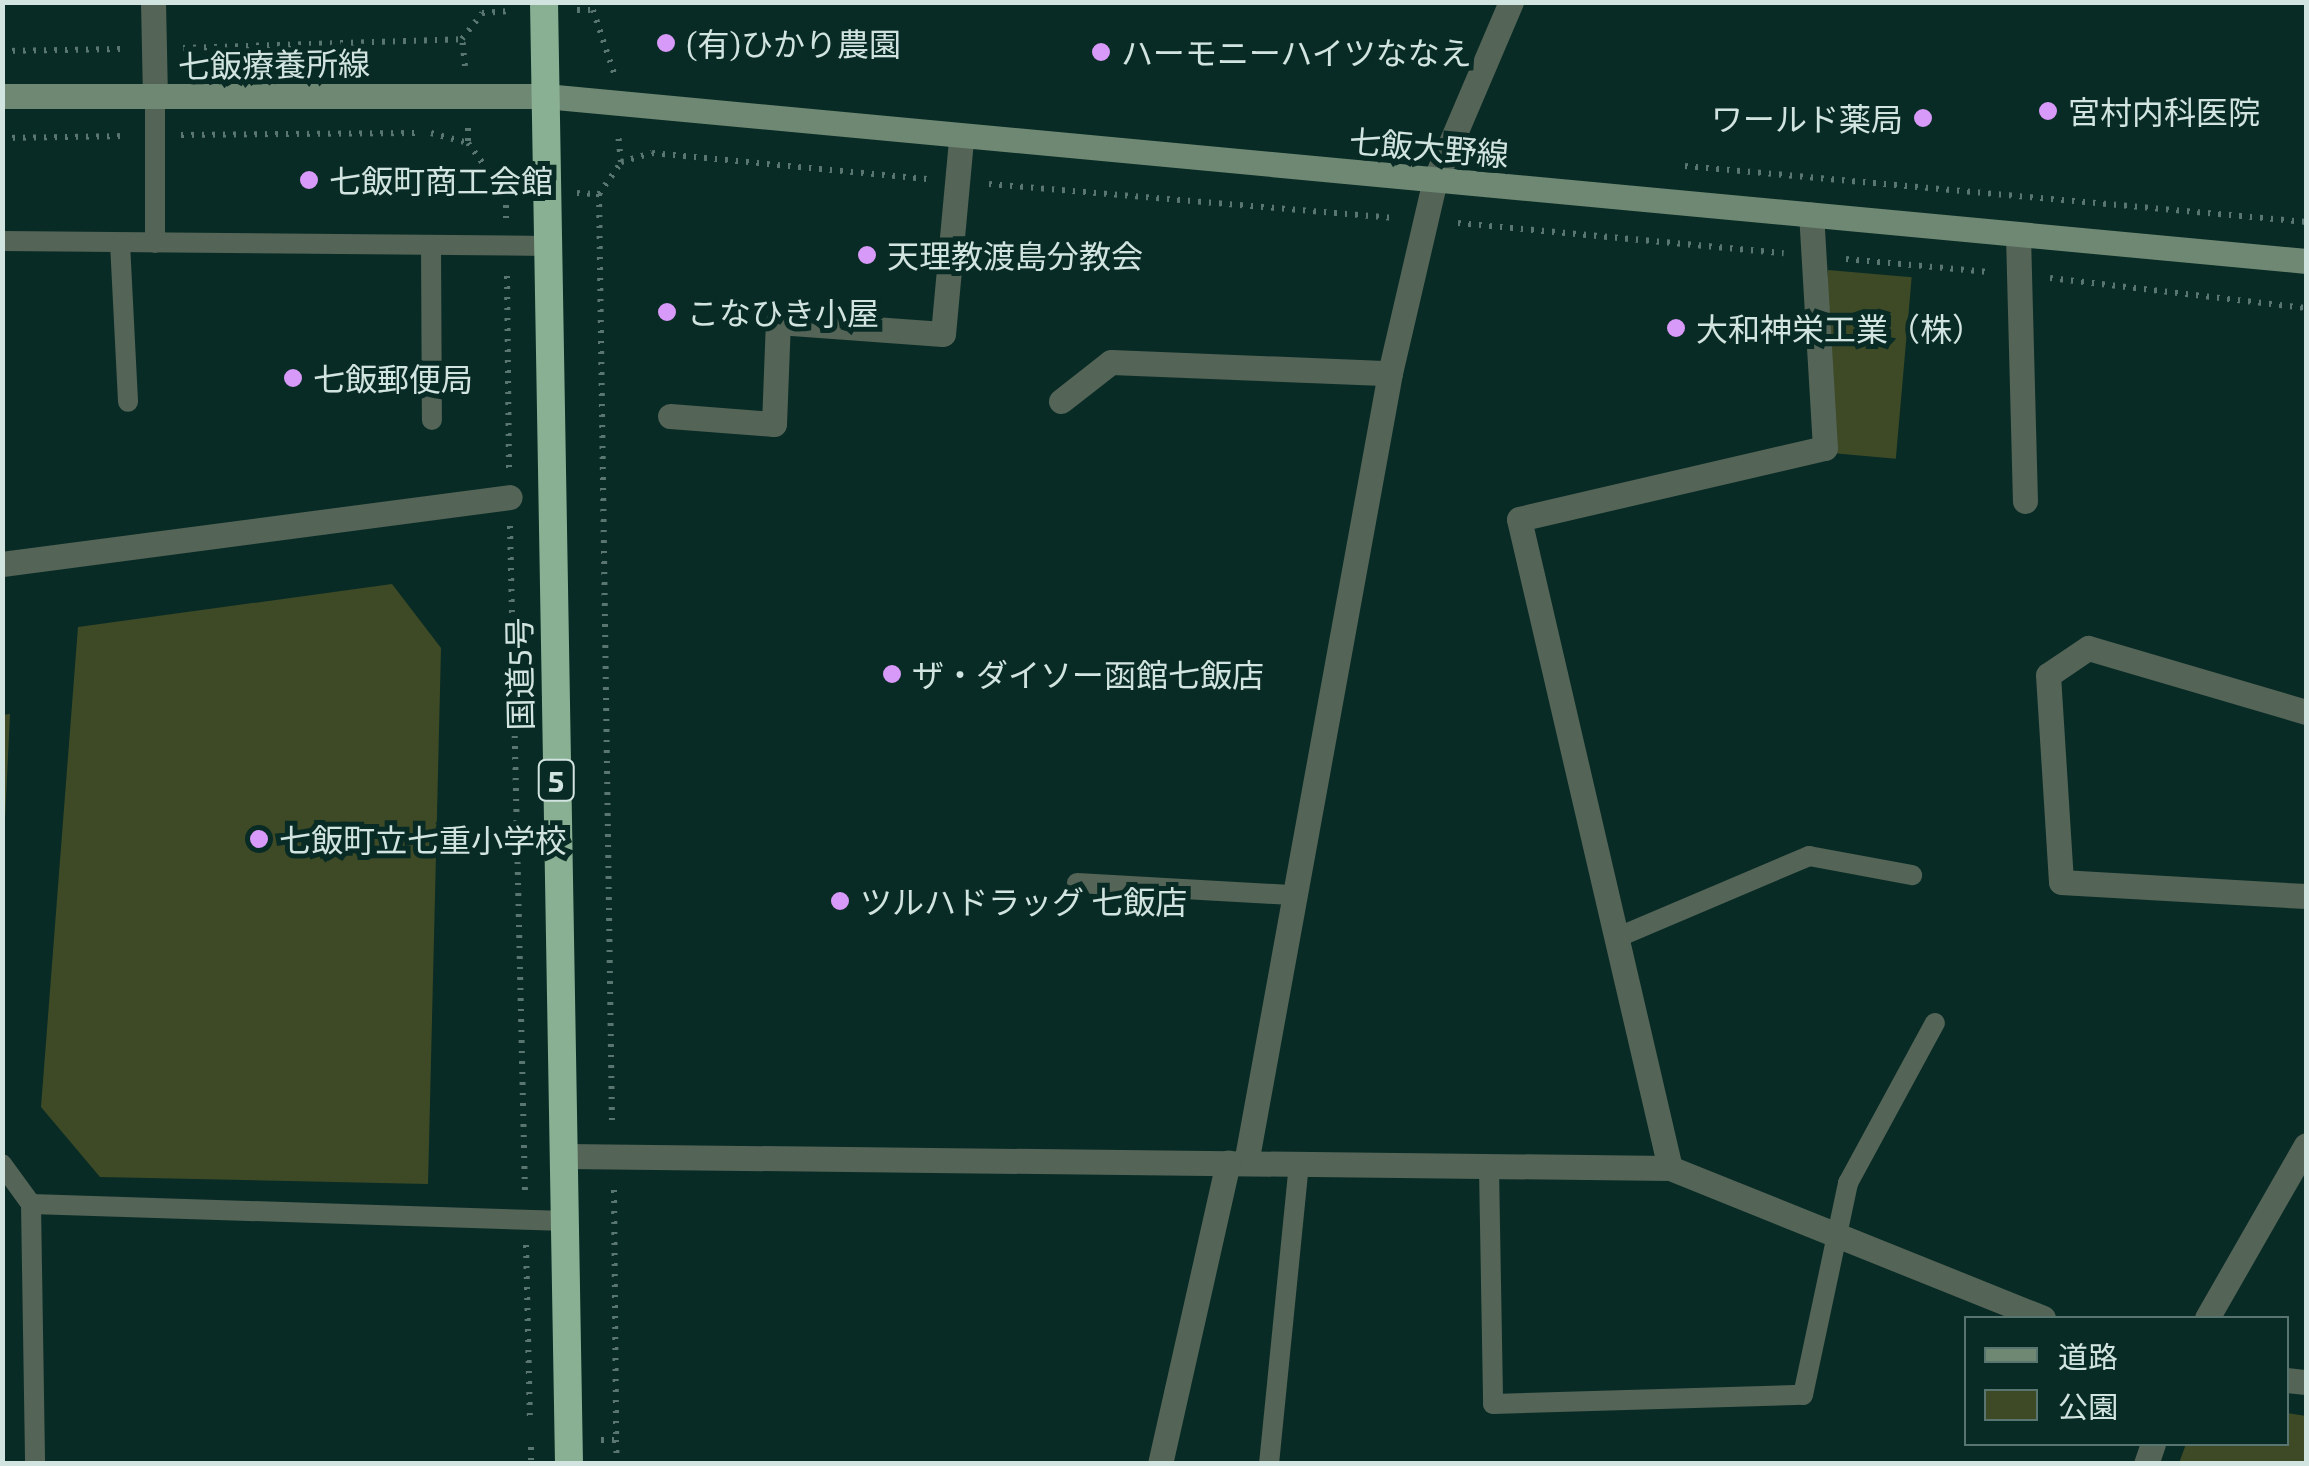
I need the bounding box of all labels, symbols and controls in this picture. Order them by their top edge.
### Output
place label: (有)ひかり農園 [686,24,901,62]
marker: (有)ひかり農園 [655,32,677,54]
place label: ハーモニーハイツななえ [1121,33,1473,71]
marker: ハーモニーハイツななえ [1090,41,1112,63]
street label: 七飯療養所線 [178,43,370,85]
place label: 宮村内科医院 [2068,92,2260,130]
place label: ワールド薬局 [1711,99,1903,137]
marker: 宮村内科医院 [2037,100,2059,122]
marker: ワールド薬局 [1912,107,1934,129]
street label: 七飯大野線 [1348,121,1510,173]
place label: 七飯町商工会館 [329,161,553,199]
marker: 七飯町商工会館 [298,169,320,191]
place label: 天理教渡島分教会 [887,236,1143,274]
marker: 天理教渡島分教会 [856,244,878,266]
place label: こなひき小屋 [687,293,879,331]
marker: こなひき小屋 [656,301,678,323]
place label: 大和神栄工業（株） [1696,309,1984,347]
marker: 大和神栄工業（株） [1665,317,1687,339]
place label: 七飯郵便局 [313,359,473,397]
marker: 七飯郵便局 [282,367,304,389]
street label: 国道5号 [499,617,539,731]
place label: ザ・ダイソー函館七飯店 [912,655,1264,693]
marker: ザ・ダイソー函館七飯店 [881,663,903,685]
road number: 5 [536,755,576,805]
place label: 七飯町立七重小学校 [279,820,567,858]
marker: 七飯町立七重小学校 [248,828,270,850]
place label: ツルハドラッグ 七飯店 [860,882,1187,920]
marker: ツルハドラッグ 七飯店 [829,890,851,912]
legend [1964,1316,2289,1446]
text: 道路 [2058,1338,2118,1374]
text: 公園 [2058,1388,2118,1424]

